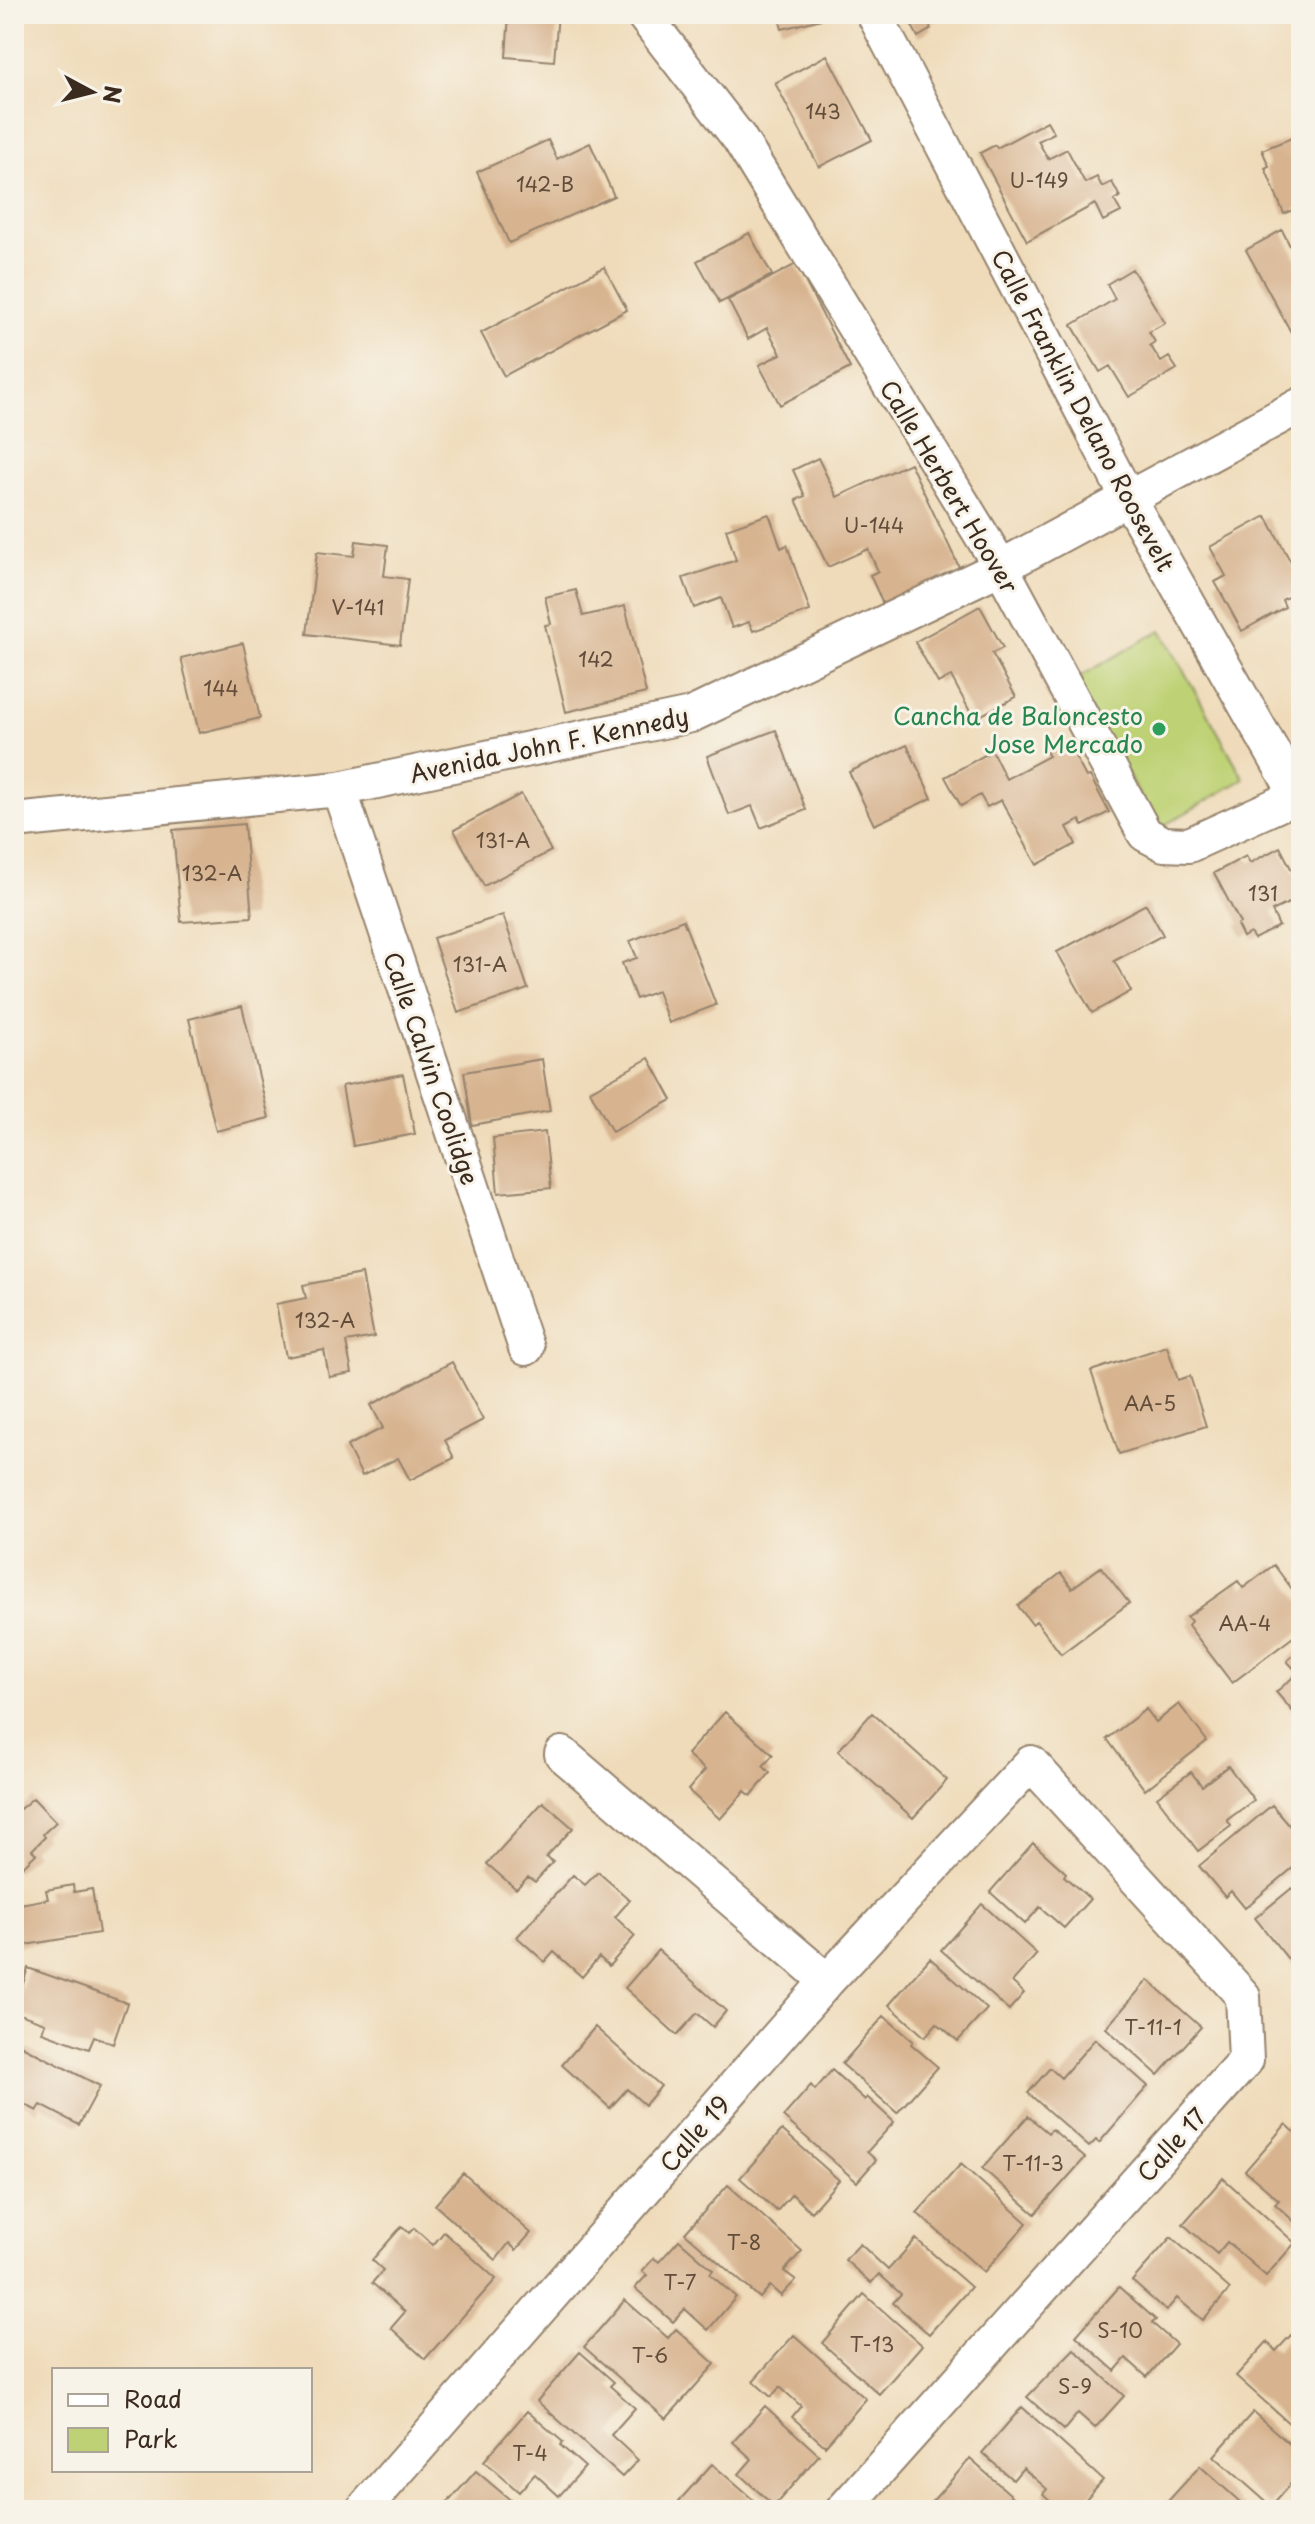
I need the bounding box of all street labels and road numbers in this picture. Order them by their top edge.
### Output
street label: Calle Franklin Delano Roosevelt [983,242,1185,578]
street label: Calle Herbert Hoover [872,373,1028,600]
street label: Avenida John F. Kennedy [406,697,692,791]
street label: Calle Calvin Coolidge [375,947,489,1189]
street label: Calle 19 [650,2087,738,2179]
street label: Calle 17 [1128,2099,1214,2189]

